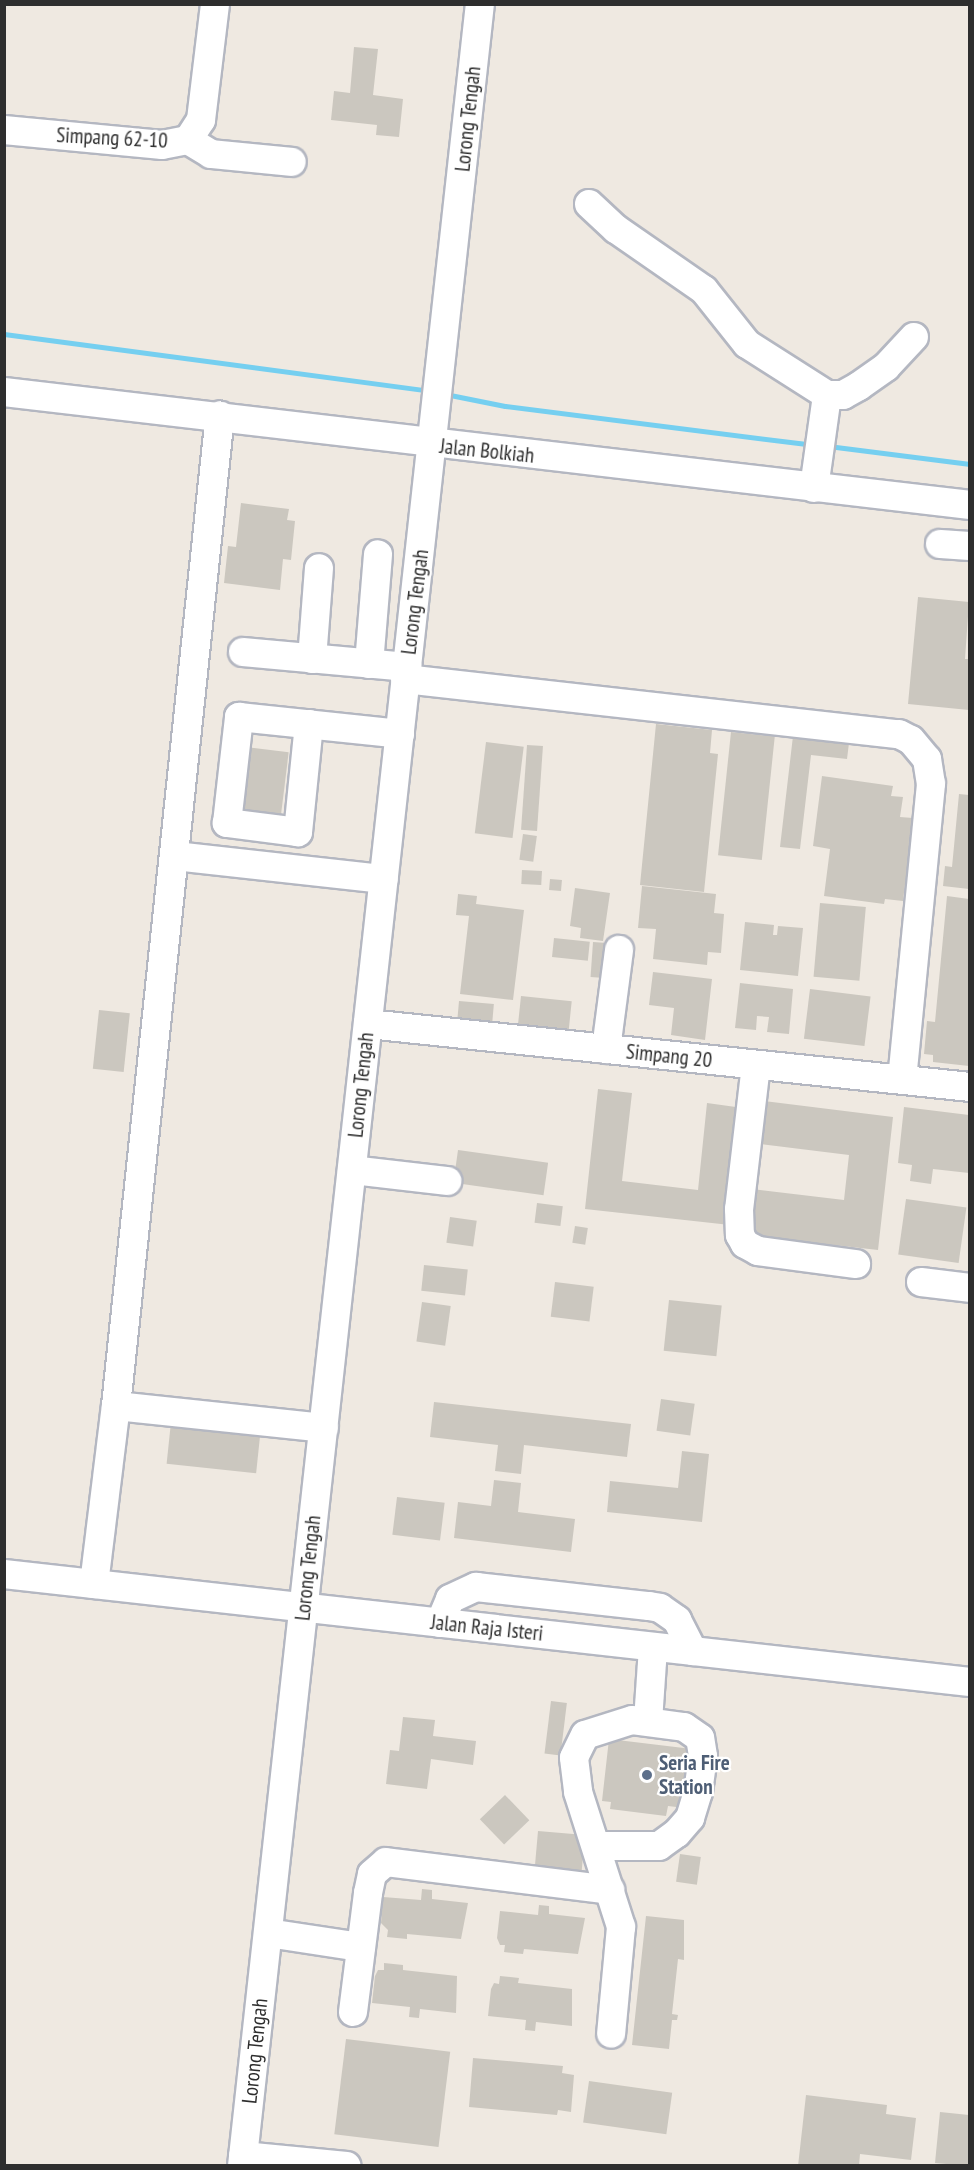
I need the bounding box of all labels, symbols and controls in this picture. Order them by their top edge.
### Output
street label: Lorong Tengah [450,65,486,173]
street label: Simpang 62-10 [56,123,168,153]
street label: Jalan Bolkiah [439,434,535,468]
street label: Lorong Tengah [396,548,434,656]
street label: Lorong Tengah [343,1031,379,1139]
street label: Simpang 20 [625,1039,713,1073]
street label: Lorong Tengah [290,1514,326,1622]
street label: Jalan Raja Isteri [430,1610,544,1646]
place label: Seria Fire Station [659,1750,730,1800]
marker: Seria Fire Station [640,1768,654,1782]
street label: Lorong Tengah [237,1997,273,2105]

